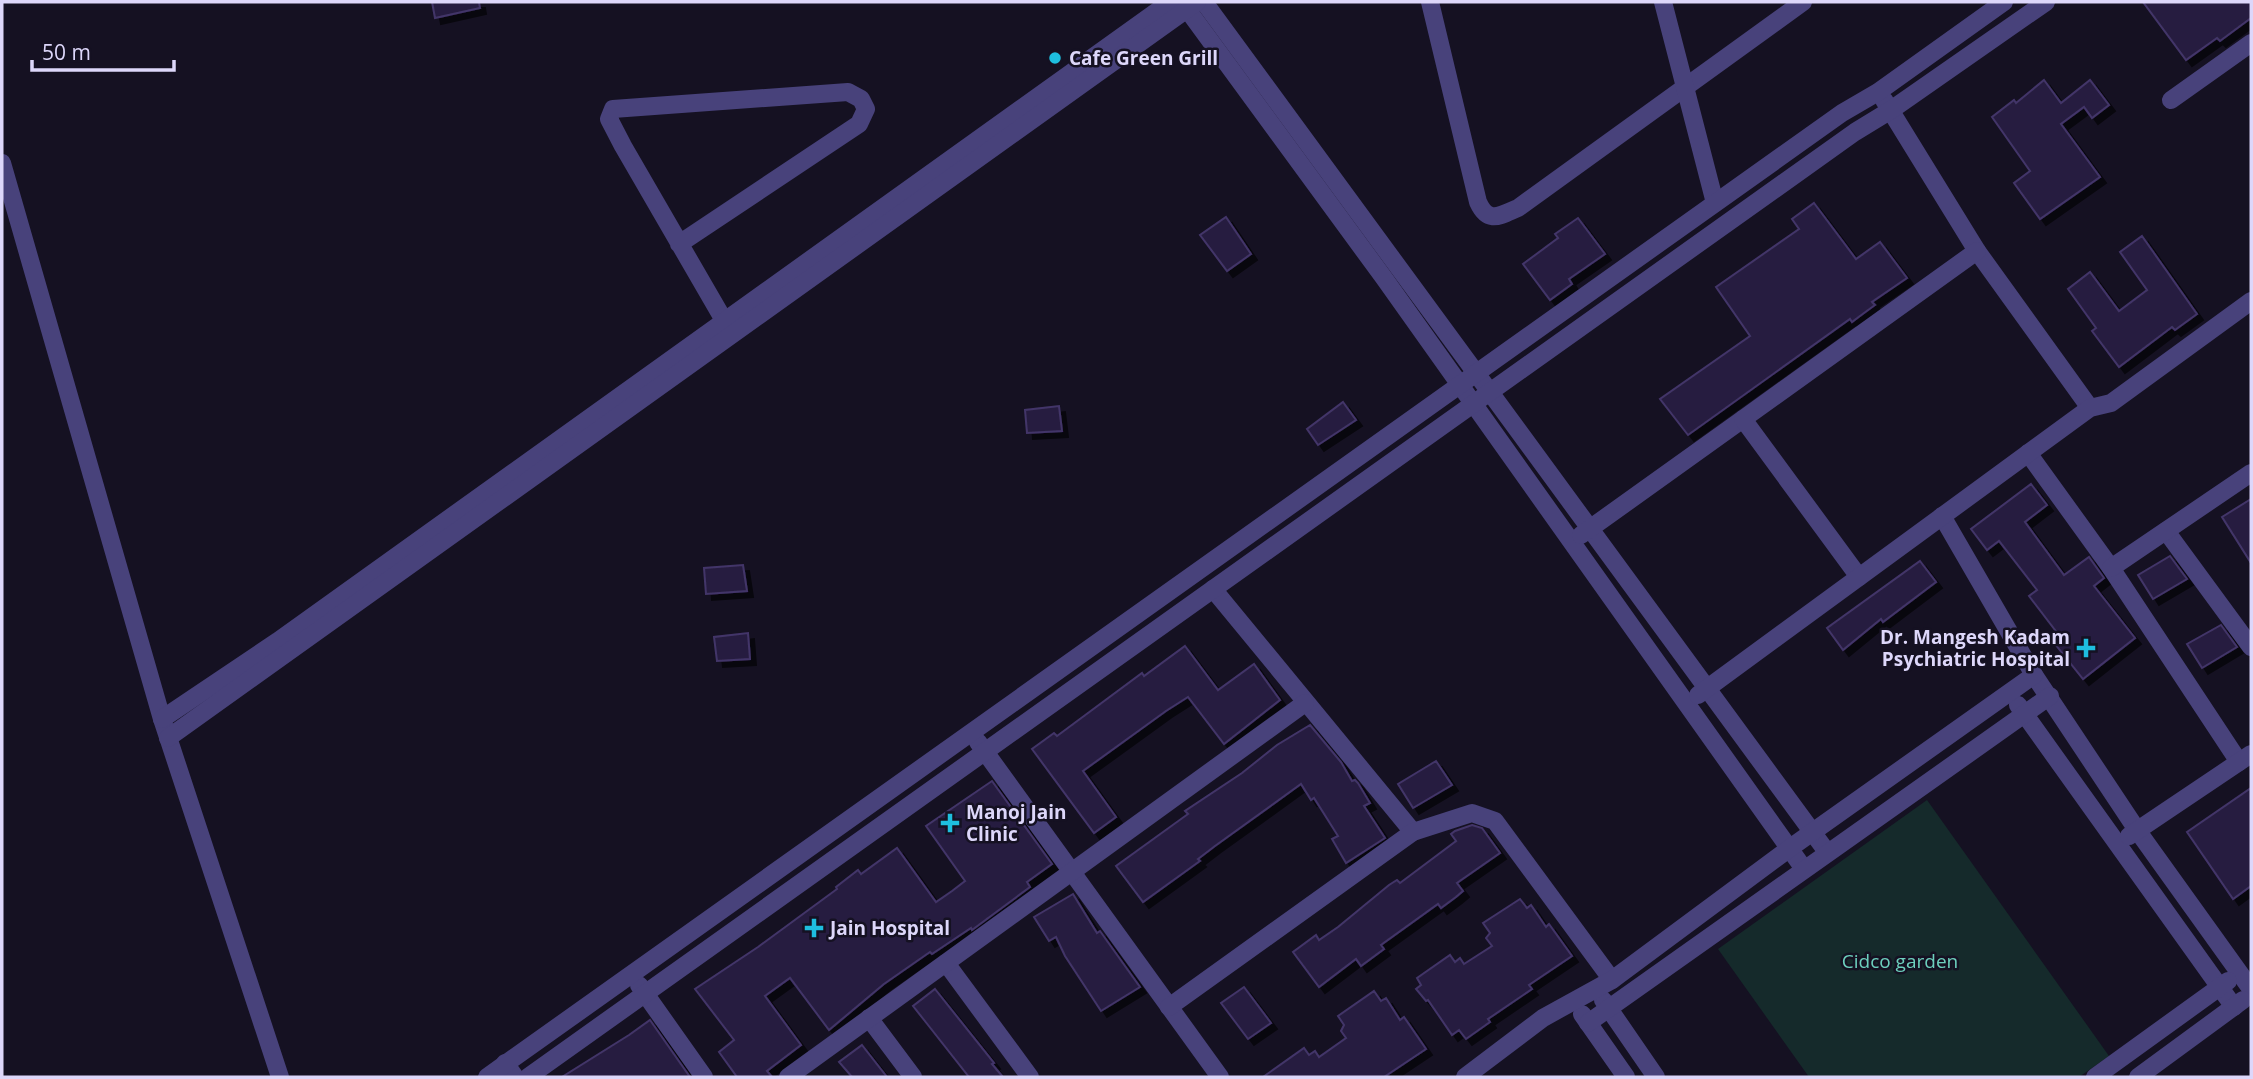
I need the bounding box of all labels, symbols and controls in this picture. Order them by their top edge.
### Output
scale bar [32,28,173,72]
text: 50 m [42,38,91,66]
place label: Cafe Green Grill [1069,45,1218,71]
marker: Cafe Green Grill [1047,50,1063,66]
place label: Dr. Mangesh Kadam Psychiatric Hospital [1880,624,2070,672]
marker: Dr. Mangesh Kadam Psychiatric Hospital [2076,638,2096,658]
place label: Manoj Jain Clinic [966,799,1066,847]
marker: Manoj Jain Clinic [940,813,960,833]
place label: Jain Hospital [828,915,950,941]
marker: Jain Hospital [804,918,824,938]
park label: Cidco garden [1842,948,1958,974]

